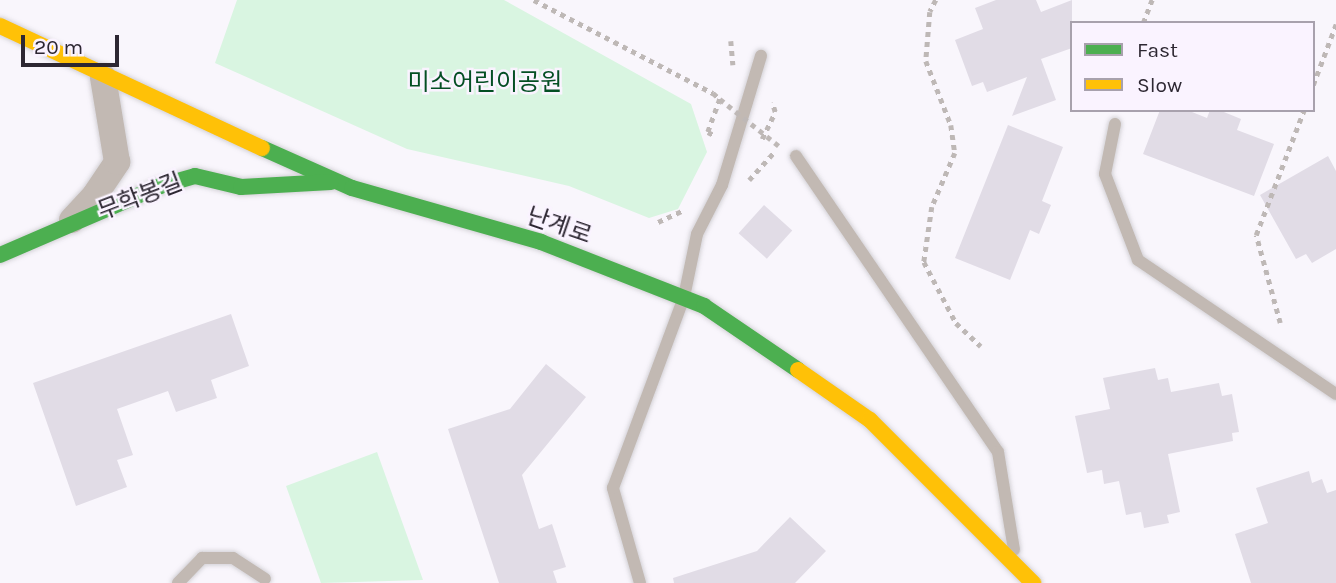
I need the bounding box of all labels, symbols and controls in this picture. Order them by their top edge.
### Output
scale bar [24,21,122,65]
legend [1070,21,1315,112]
text: 20 m [34,35,83,59]
text: Fast [1137,38,1178,62]
park label: 미소어린이공원 [408,69,562,97]
text: Slow [1137,73,1182,97]
street label: 무학봉길 [94,168,186,226]
street label: 난계로 [523,202,595,250]

